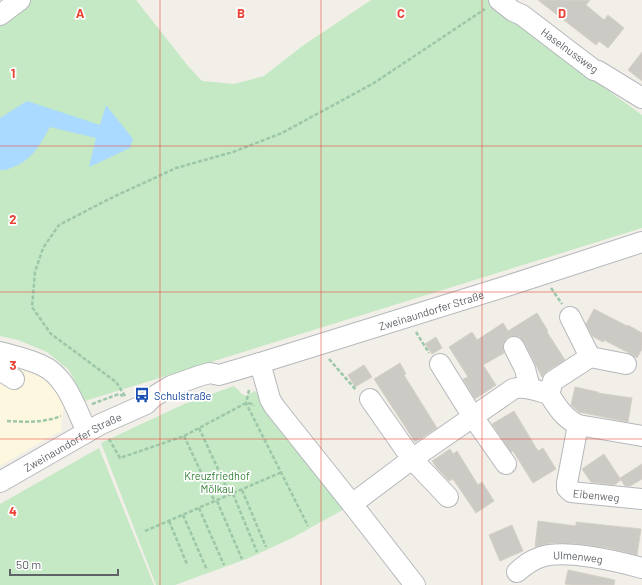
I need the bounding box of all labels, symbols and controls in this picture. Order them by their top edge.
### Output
text: A [76,5,85,21]
text: B [237,5,245,21]
text: C [397,5,405,21]
text: D [558,5,566,21]
street label: Haselnussweg [539,25,601,75]
text: 1 [11,65,15,81]
text: 2 [9,211,17,227]
street label: Zweinaundorfer Straße [377,287,485,332]
text: 3 [9,357,17,373]
bus stop icon: Schulstraße [133,386,151,404]
place label: Schulstraße [154,389,212,402]
street label: Zweinaundorfer Straße [21,409,123,474]
park label: Kreuzfriedhof Mölkau [184,469,250,495]
street label: Eibenweg [572,486,620,503]
text: 4 [9,503,17,519]
street label: Ulmenweg [553,548,604,565]
scale bar [10,551,118,577]
text: 50 m [16,557,41,571]

